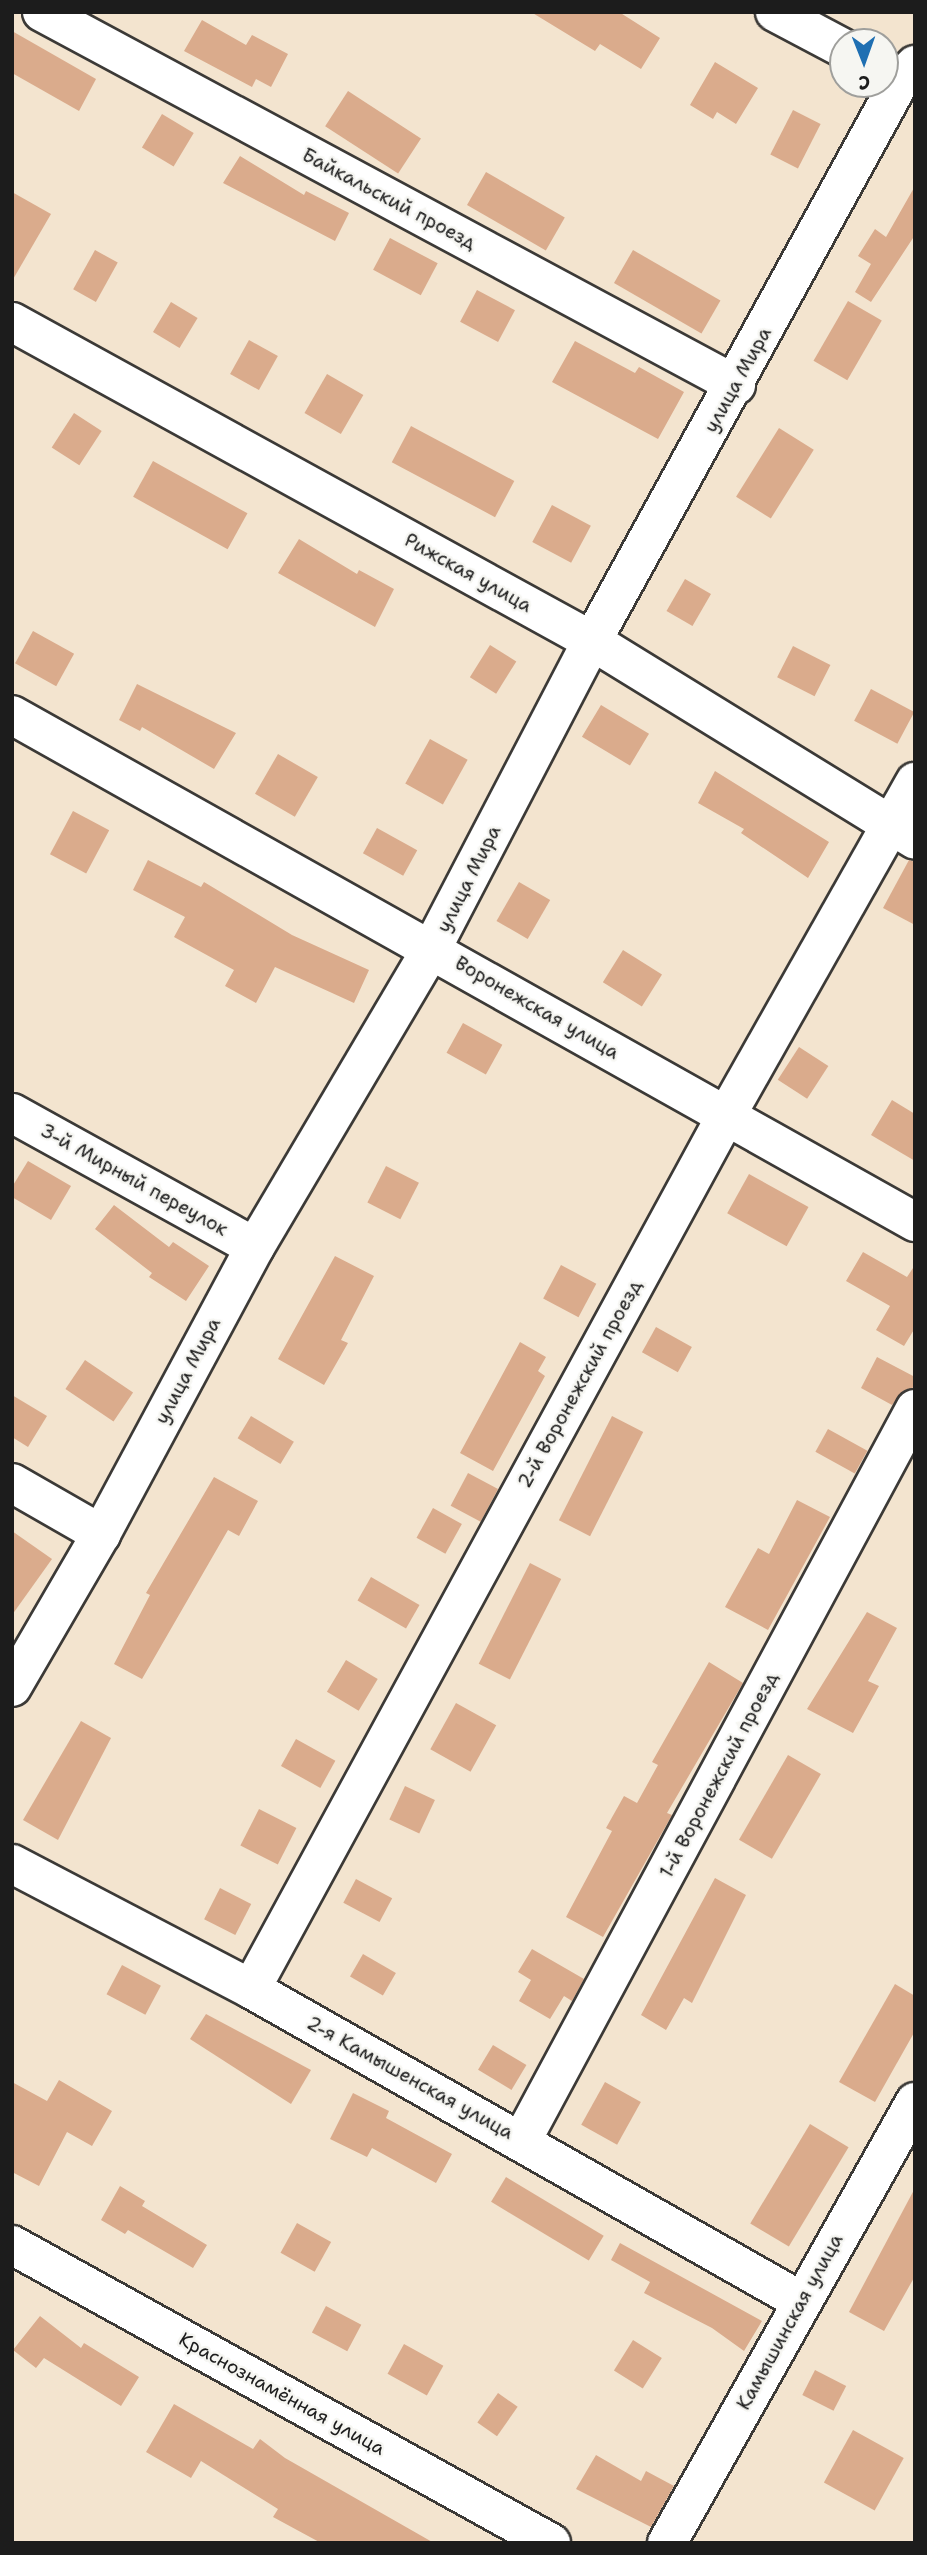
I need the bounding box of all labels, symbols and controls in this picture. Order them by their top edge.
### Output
north arrow [829,28,899,98]
text: С [858,70,870,95]
street label: Байкальский проезд [298,143,480,255]
street label: улица Мира [700,323,776,437]
street label: Рижская улица [400,529,536,617]
street label: улица Мира [432,822,506,936]
street label: Воронежская улица [451,952,623,1064]
street label: 3-й Мирный переулок [36,1119,232,1241]
street label: 2-й Воронежский проезд [513,1276,647,1492]
street label: улица Мира [150,1314,226,1428]
street label: 1-й Воронежский проезд [655,1668,783,1882]
street label: 2-я Камышенская улица [303,2012,517,2144]
street label: Камышинская улица [732,2230,848,2414]
street label: Краснознамённая улица [175,2328,389,2460]

